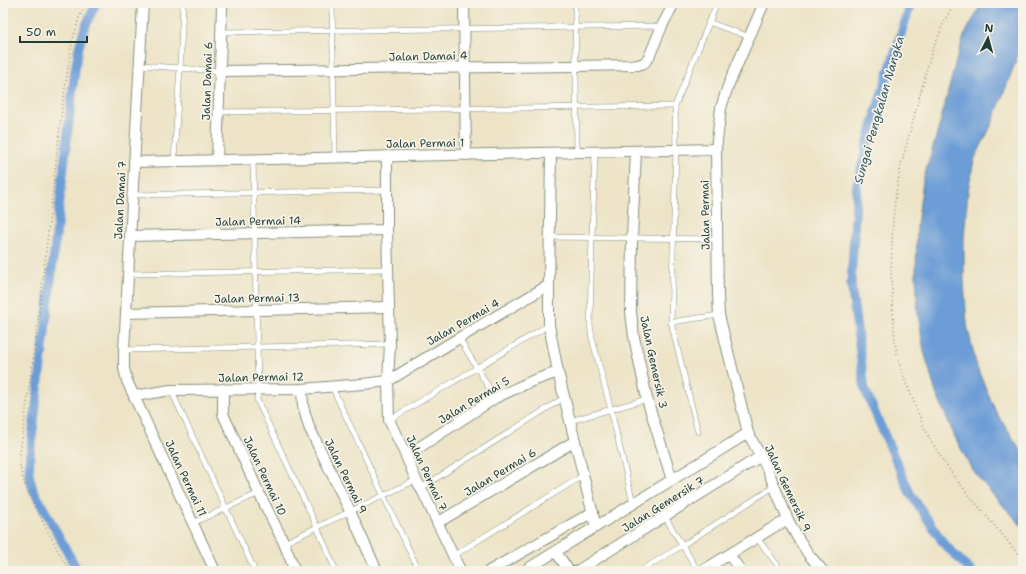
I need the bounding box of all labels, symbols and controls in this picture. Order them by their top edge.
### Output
scale bar [20,18,87,44]
north arrow [968,18,1008,58]
text: N [984,21,994,36]
text: 50 m [26,24,56,40]
water label: Sungai Pengkalan Nangka [850,34,908,186]
street label: Jalan Damai 6 [199,41,216,121]
street label: Jalan Damai 4 [389,48,468,65]
street label: Jalan Permai 1 [386,135,464,152]
street label: Jalan Damai 7 [111,160,130,240]
street label: Jalan Permai [697,180,714,250]
street label: Jalan Permai 14 [215,213,301,230]
street label: Jalan Permai 13 [214,290,300,307]
street label: Jalan Permai 4 [424,295,503,349]
street label: Jalan Gemersik 3 [636,314,671,410]
street label: Jalan Permai 12 [218,369,304,386]
street label: Jalan Permai 5 [436,373,513,428]
street label: Jalan Permai 7 [403,433,451,514]
street label: Jalan Permai 10 [240,434,289,518]
street label: Jalan Permai 9 [321,436,370,516]
street label: Jalan Permai 11 [161,438,210,519]
street label: Jalan Gemersik 9 [761,442,814,534]
street label: Jalan Permai 6 [461,445,539,500]
street label: Jalan Gemersik 7 [619,473,708,536]

